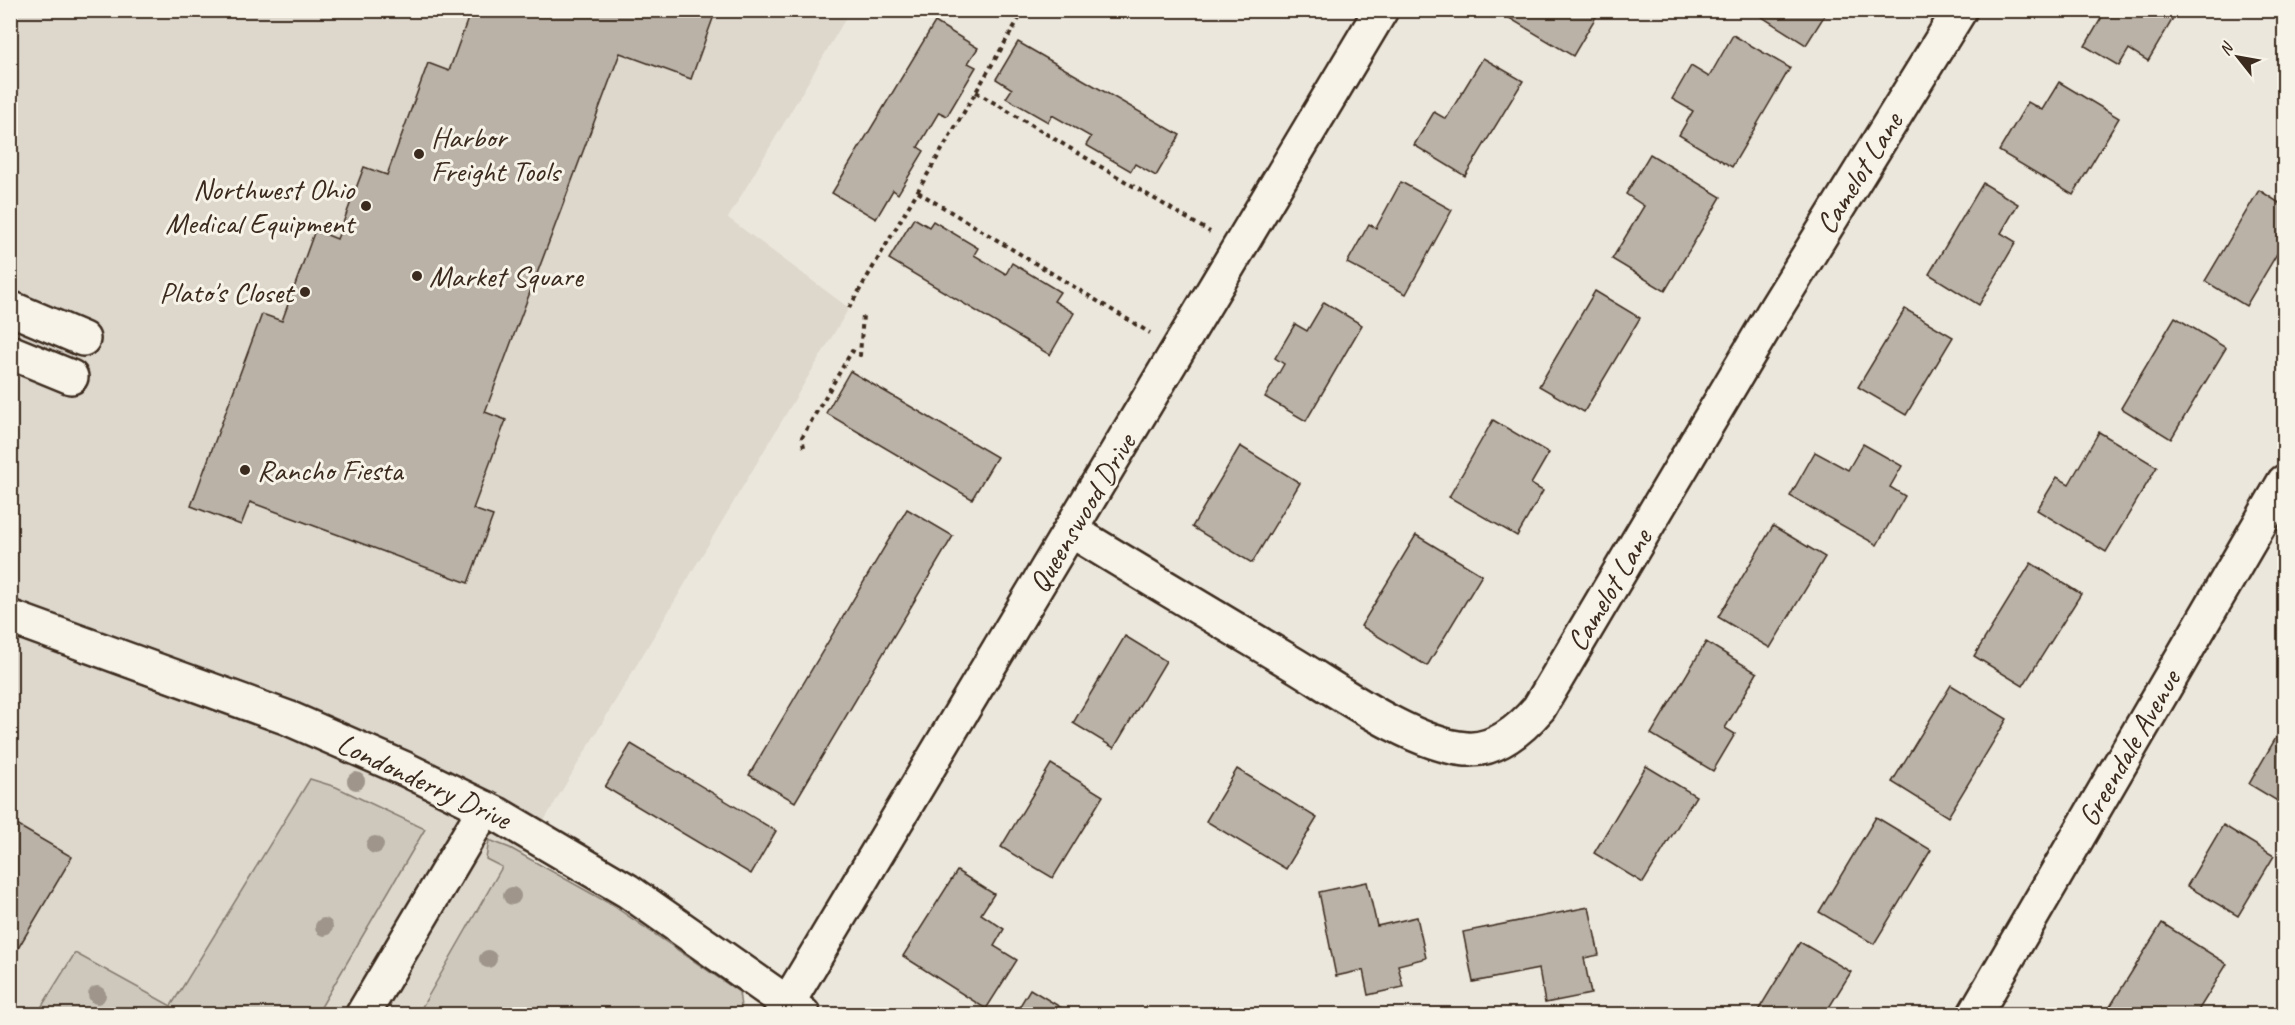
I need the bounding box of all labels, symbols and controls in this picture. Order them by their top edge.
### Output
north arrow [2208,27,2268,87]
text: N [2215,38,2239,59]
street label: Camelot Lane [1807,103,1912,241]
place label: Harbor Freight Tools [431,118,563,190]
marker: Harbor Freight Tools [412,147,426,161]
place label: Northwest Ohio Medical Equipment [165,170,357,242]
marker: Northwest Ohio Medical Equipment [359,199,373,213]
place label: Market Square [429,257,585,295]
marker: Market Square [410,269,424,283]
place label: Plato's Closet [159,273,296,311]
marker: Plato's Closet [298,285,312,299]
street label: Queenswood Drive [1020,425,1145,599]
place label: Rancho Fiesta [257,451,405,489]
marker: Rancho Fiesta [238,463,252,477]
street label: Camelot Lane [1558,520,1661,658]
street label: Greendale Avenue [2069,661,2190,833]
street label: Londonderry Drive [331,724,519,839]

